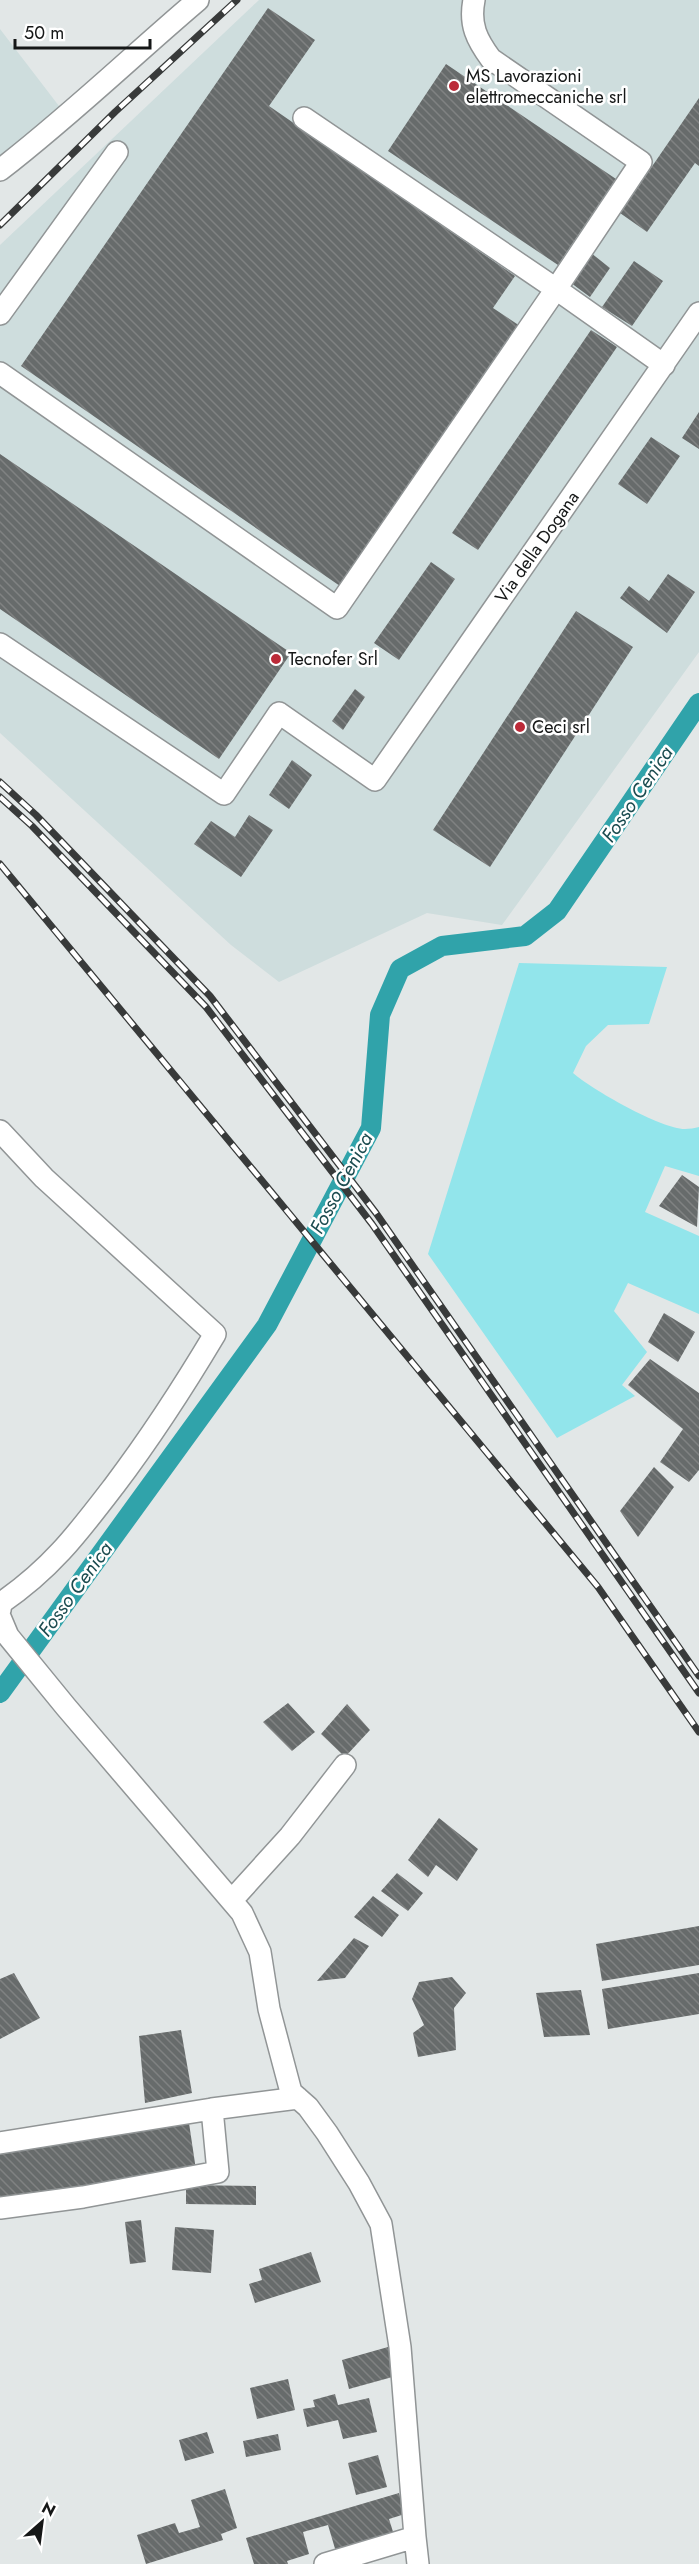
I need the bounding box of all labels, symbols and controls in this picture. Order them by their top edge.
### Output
scale bar [15,12,150,50]
text: 50 m [24,20,64,46]
place label: MS Lavorazioni elettromeccaniche srl [466,63,627,110]
marker: MS Lavorazioni elettromeccaniche srl [447,79,461,93]
street label: Via della Dogana [489,486,585,608]
place label: Tecnofer Srl [288,646,378,672]
marker: Tecnofer Srl [269,652,283,666]
place label: Ceci srl [532,714,590,740]
marker: Ceci srl [513,720,527,734]
water label: Fosso Cenica [594,740,680,848]
water label: Fosso Cenica [303,1127,380,1239]
water label: Fosso Cenica [31,1536,120,1643]
north arrow [12,2492,72,2552]
text: N [38,2496,60,2522]

